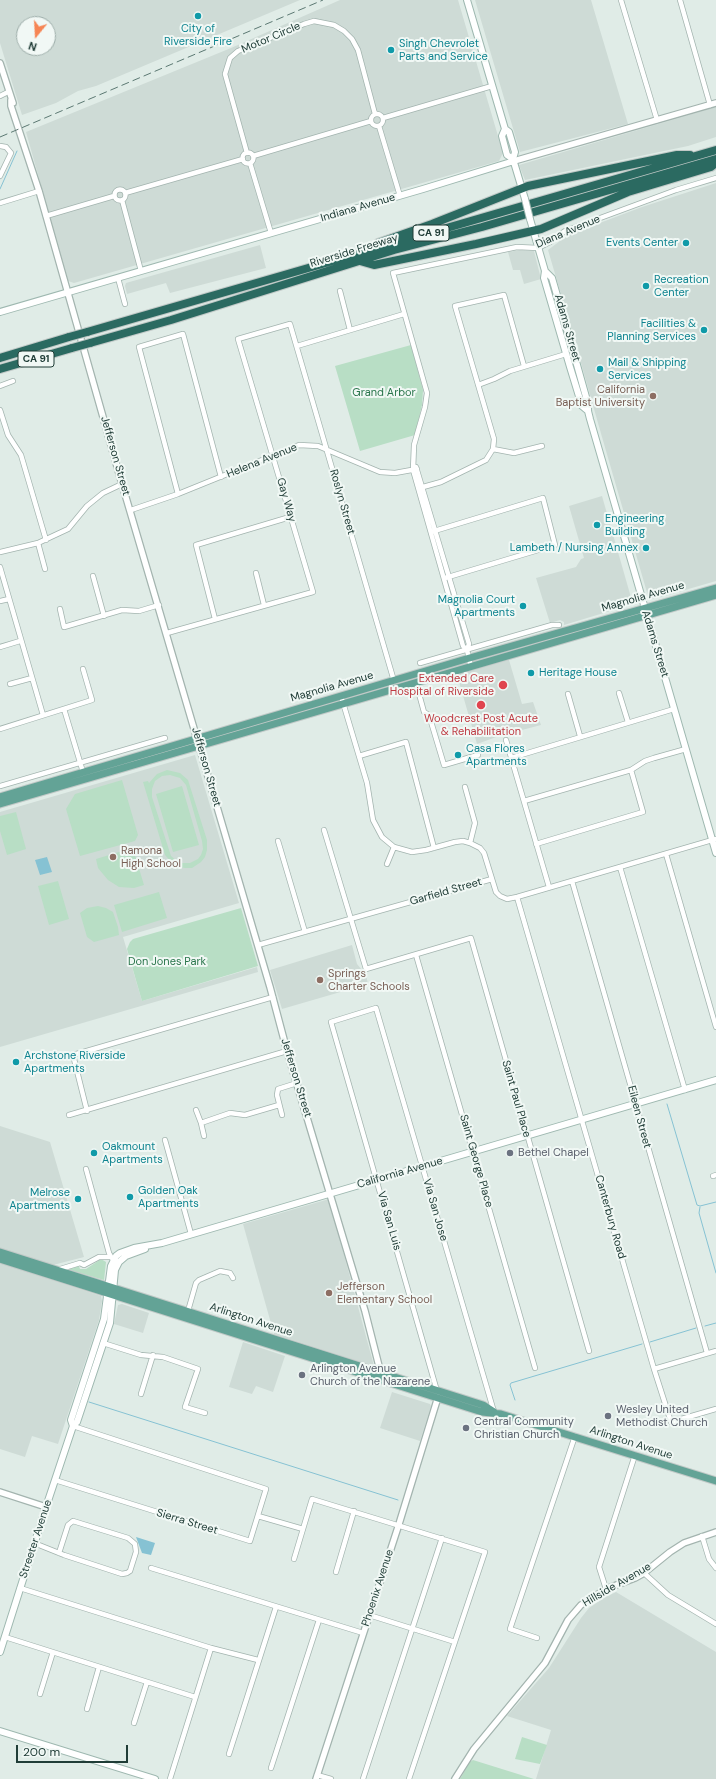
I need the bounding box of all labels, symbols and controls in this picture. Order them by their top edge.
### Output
marker: City of Riverside Fire [193,11,203,21]
north arrow [16,16,56,56]
street label: Motor Circle [240,20,302,56]
place label: City of Riverside Fire [164,22,232,48]
place label: Singh Chevrolet Parts and Service [399,37,488,63]
text: N [27,39,39,54]
marker: Singh Chevrolet Parts and Service [386,45,396,55]
street label: Indiana Avenue [319,191,397,225]
street label: Diana Avenue [534,212,602,252]
road number: CA 91 [413,225,449,241]
street label: Riverside Freeway [308,231,400,271]
place label: Events Center [606,236,678,250]
marker: Events Center [681,238,691,248]
place label: Recreation Center [654,273,708,299]
marker: Recreation Center [641,281,651,291]
street label: Adams Street [551,293,583,363]
place label: Facilities & Planning Services [607,317,696,343]
marker: Facilities & Planning Services [699,325,709,335]
road number: CA 91 [18,351,54,367]
place label: Mail & Shipping Services [608,356,686,382]
marker: Mail & Shipping Services [595,364,605,374]
place label: California Baptist University [556,383,645,409]
park label: Grand Arbor [352,386,416,400]
marker: California Baptist University [648,391,658,401]
street label: Jefferson Street [97,415,133,497]
street label: Helena Avenue [225,441,299,481]
street label: Roslyn Street [326,468,358,536]
street label: Gay Way [273,476,299,524]
place label: Engineering Building [605,512,664,538]
marker: Engineering Building [592,520,602,530]
place label: Lambeth / Nursing Annex [510,541,638,555]
marker: Lambeth / Nursing Annex [641,543,651,553]
street label: Magnolia Avenue [600,579,686,615]
place label: Magnolia Court Apartments [438,593,515,619]
marker: Magnolia Court Apartments [518,601,528,611]
street label: Adams Street [639,609,671,679]
place label: Heritage House [539,666,617,680]
marker: Heritage House [526,668,536,678]
street label: Magnolia Avenue [289,669,375,705]
place label: Extended Care Hospital of Riverside [390,672,494,698]
marker: Extended Care Hospital of Riverside [497,679,509,691]
marker: Woodcrest Post Acute & Rehabilitation [475,699,487,711]
place label: Woodcrest Post Acute & Rehabilitation [424,712,538,738]
street label: Jefferson Street [188,726,224,808]
place label: Casa Flores Apartments [466,742,527,768]
marker: Casa Flores Apartments [453,750,463,760]
place label: Ramona High School [121,844,181,870]
marker: Ramona High School [108,852,118,862]
street label: Garfield Street [408,875,484,909]
park label: Don Jones Park [128,955,206,969]
place label: Springs Charter Schools [328,967,410,993]
marker: Springs Charter Schools [315,975,325,985]
street label: Jefferson Street [278,1037,314,1119]
place label: Archstone Riverside Apartments [24,1049,126,1075]
marker: Archstone Riverside Apartments [11,1057,21,1067]
street label: Saint Paul Place [499,1059,533,1139]
street label: Eileen Street [624,1084,654,1150]
street label: Saint George Place [456,1113,496,1209]
place label: Oakmount Apartments [102,1140,163,1166]
place label: Bethel Chapel [518,1146,589,1160]
marker: Oakmount Apartments [89,1148,99,1158]
marker: Bethel Chapel [505,1148,515,1158]
street label: California Avenue [356,1154,444,1192]
street label: Canterbury Road [592,1174,628,1260]
street label: Via San Jose [420,1177,450,1243]
place label: Golden Oak Apartments [138,1184,199,1210]
place label: Melrose Apartments [9,1186,70,1212]
street label: Via San Luis [374,1190,404,1252]
marker: Golden Oak Apartments [125,1192,135,1202]
marker: Melrose Apartments [73,1194,83,1204]
place label: Jefferson Elementary School [337,1280,432,1306]
marker: Jefferson Elementary School [324,1288,334,1298]
street label: Arlington Avenue [208,1300,294,1340]
place label: Arlington Avenue Church of the Nazarene [310,1362,430,1388]
marker: Arlington Avenue Church of the Nazarene [297,1370,307,1380]
place label: Wesley United Methodist Church [616,1403,708,1429]
marker: Wesley United Methodist Church [603,1411,613,1421]
place label: Central Community Christian Church [474,1415,574,1441]
marker: Central Community Christian Church [461,1423,471,1433]
street label: Arlington Avenue [588,1423,674,1463]
street label: Streeter Avenue [17,1498,55,1580]
street label: Sierra Street [155,1506,219,1538]
street label: Phoenix Avenue [359,1548,397,1628]
street label: Hillside Avenue [581,1560,653,1610]
scale bar [18,1737,130,1763]
text: 200 m [23,1744,60,1760]

